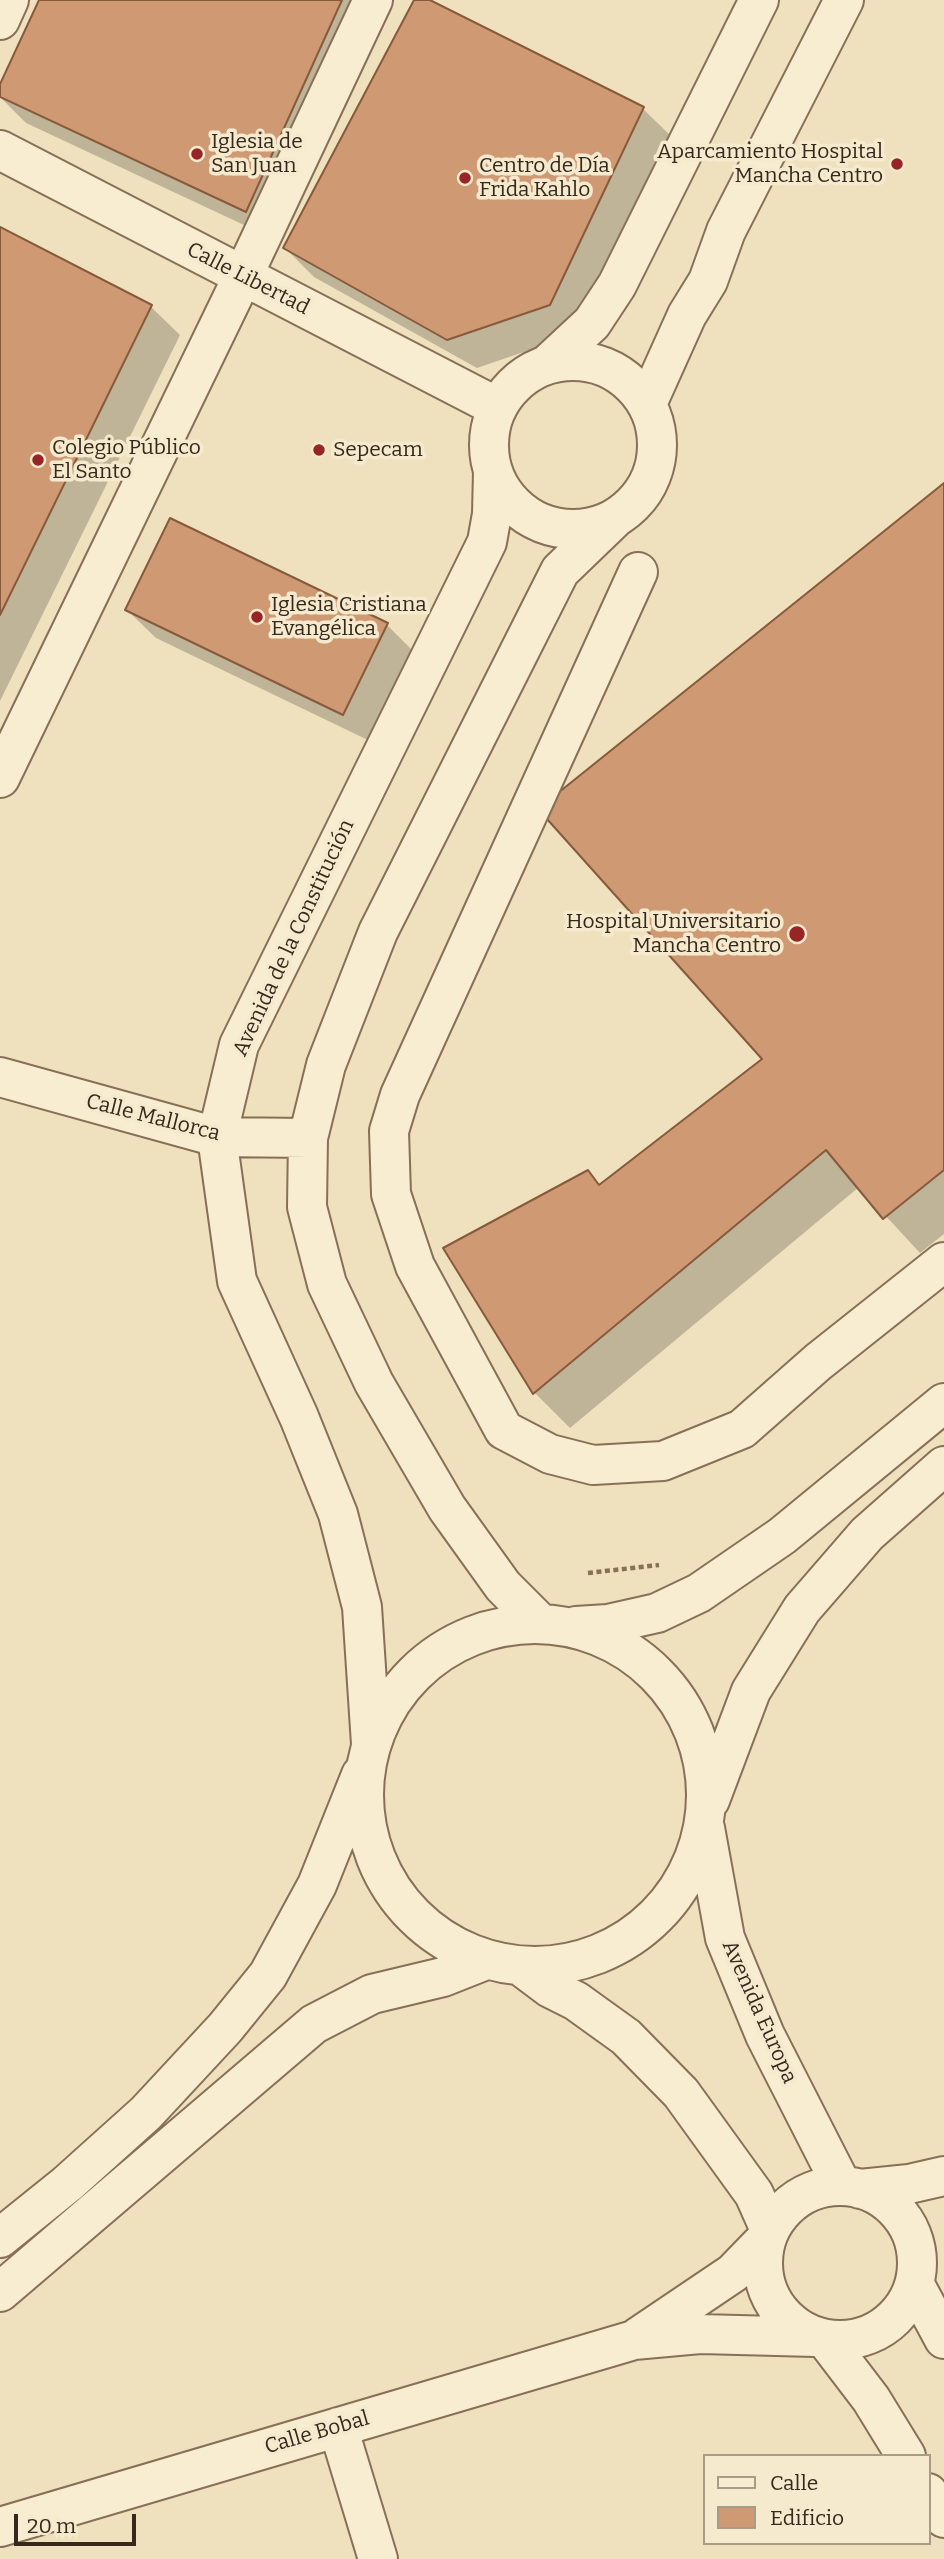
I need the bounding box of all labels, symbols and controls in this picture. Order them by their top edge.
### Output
place label: Iglesia de San Juan [211,129,303,179]
place label: Aparcamiento Hospital Mancha Centro [657,139,883,189]
marker: Iglesia de San Juan [189,146,205,162]
place label: Centro de Día Frida Kahlo [479,153,610,203]
marker: Aparcamiento Hospital Mancha Centro [889,156,905,172]
marker: Centro de Día Frida Kahlo [457,170,473,186]
street label: Calle Libertad [183,237,313,321]
place label: Colegio Público El Santo [52,435,201,485]
place label: Sepecam [333,437,423,463]
marker: Sepecam [311,442,327,458]
marker: Colegio Público El Santo [30,452,46,468]
place label: Iglesia Cristiana Evangélica [271,592,427,642]
marker: Iglesia Cristiana Evangélica [249,609,265,625]
street label: Avenida de la Constitución [228,816,360,1060]
place label: Hospital Universitario Mancha Centro [566,909,781,959]
marker: Hospital Universitario Mancha Centro [787,924,807,944]
street label: Calle Mallorca [83,1089,223,1147]
street label: Avenida Europa [716,1937,802,2087]
street label: Calle Bobal [262,2406,372,2460]
legend [702,2454,930,2545]
text: Calle [770,2470,818,2496]
scale bar [18,2500,140,2544]
text: Edificio [770,2505,844,2531]
text: 20 m [27,2513,76,2539]

